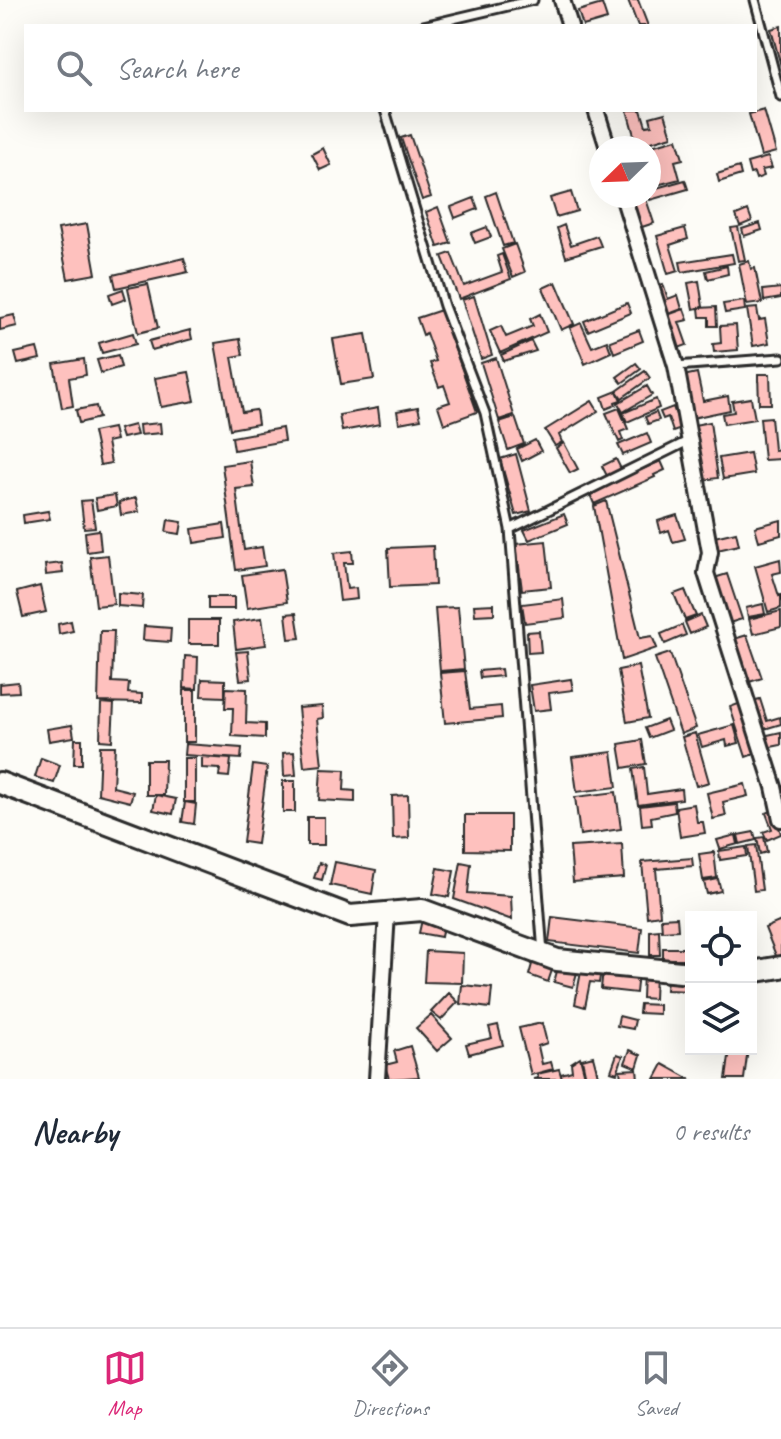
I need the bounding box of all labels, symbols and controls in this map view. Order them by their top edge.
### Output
search box [24,24,757,112]
icon: search [52,46,96,90]
text: Search here [116,49,238,87]
north arrow [589,136,661,208]
map controls [685,911,757,1055]
button: locate [685,911,757,983]
button: layers [685,983,757,1055]
text: Nearby [32,1110,118,1153]
text: 0 results [673,1115,749,1148]
tab: Map [103,1346,147,1422]
tab: Directions [352,1346,429,1422]
tab: Saved [634,1346,678,1422]

